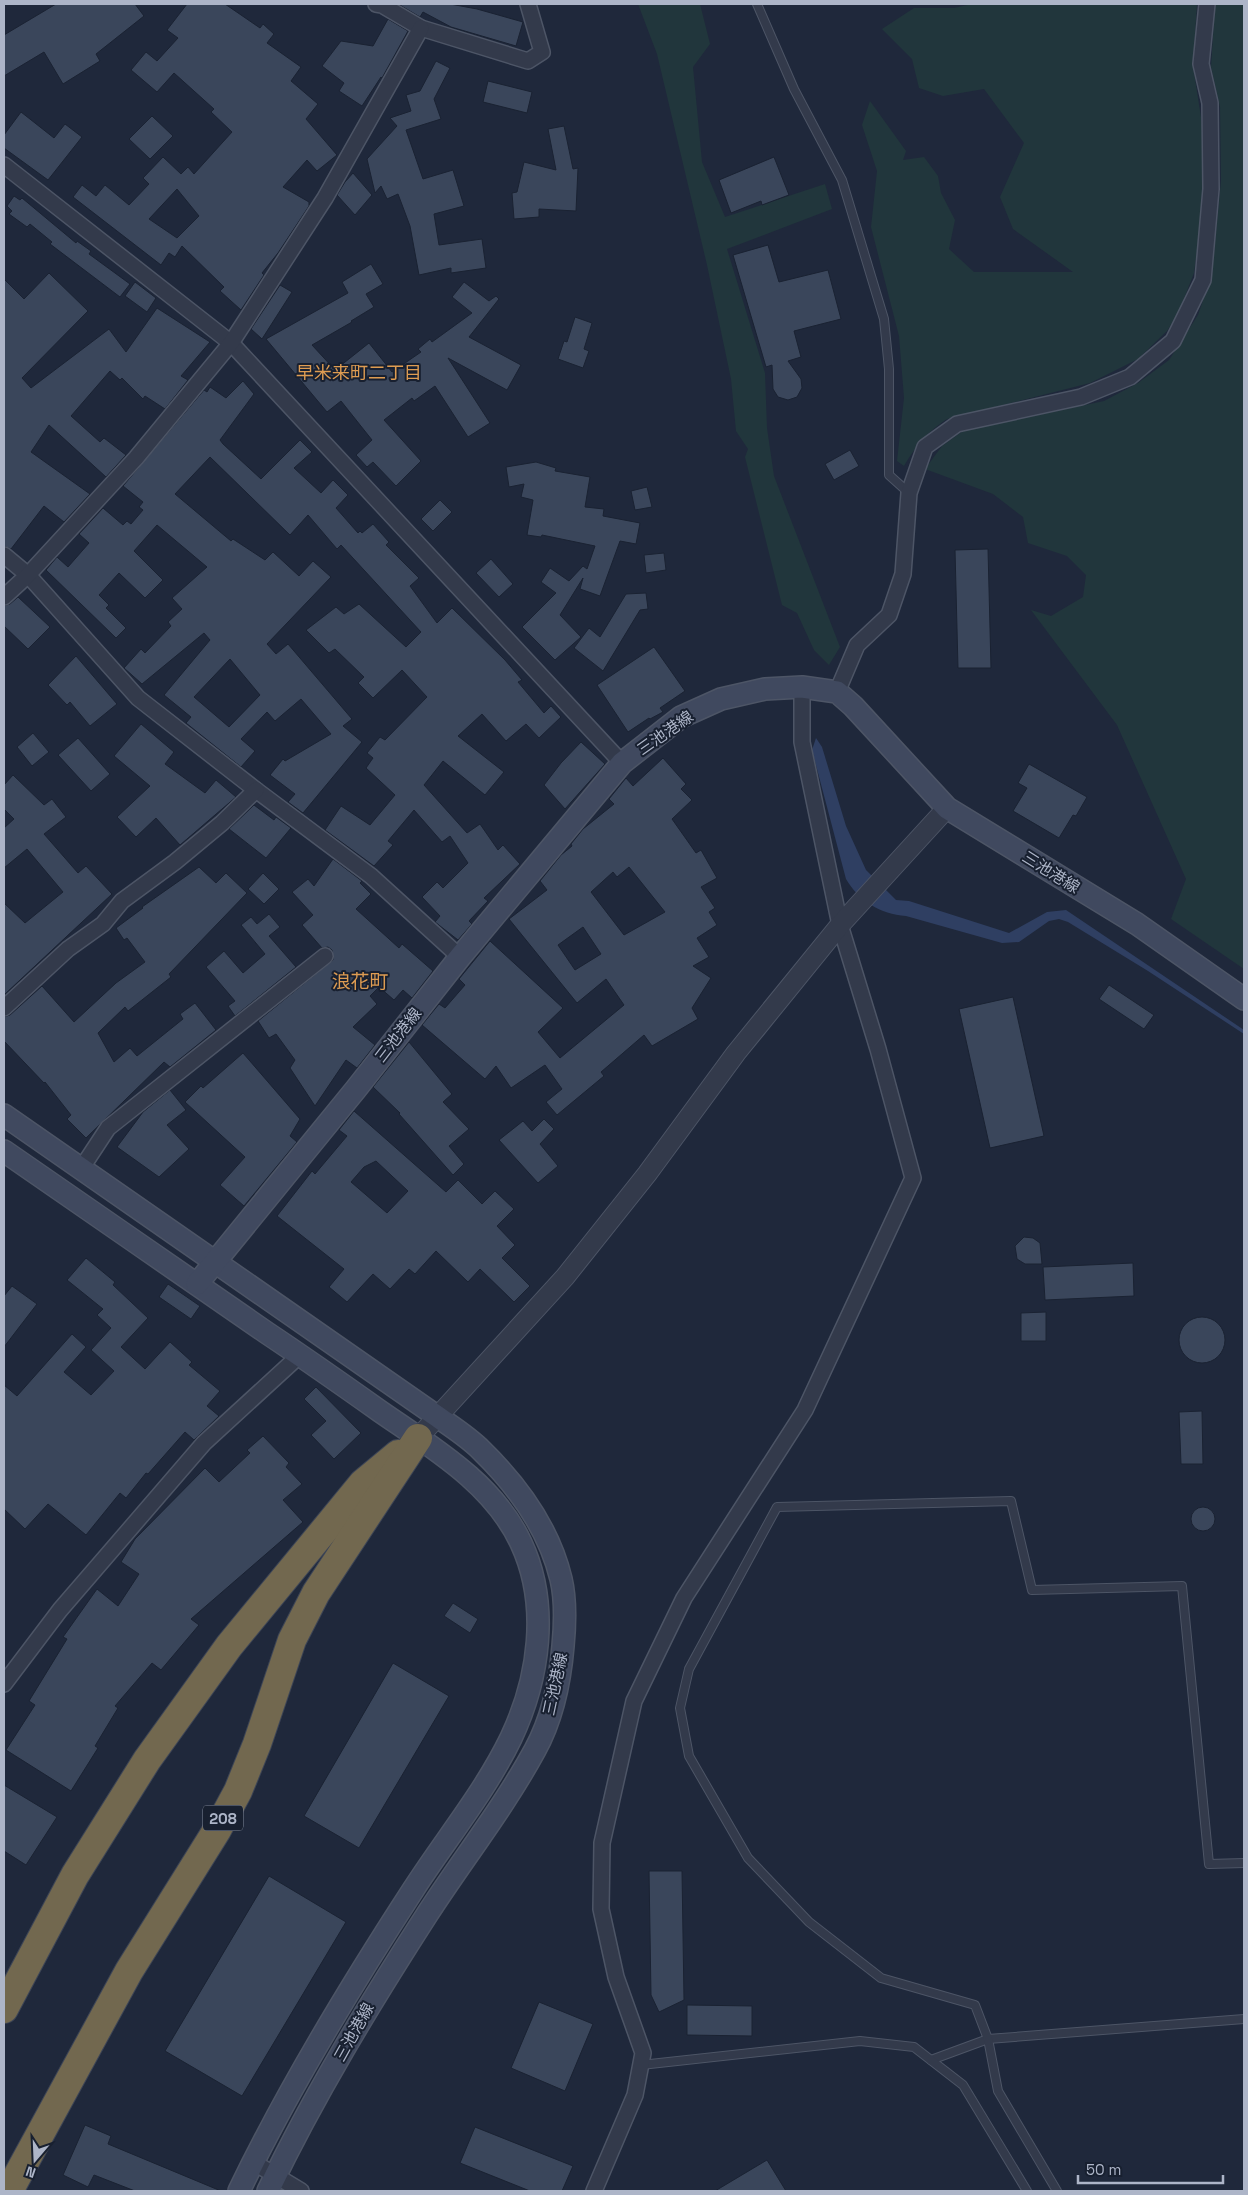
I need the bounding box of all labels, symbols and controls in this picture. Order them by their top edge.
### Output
district label: 早米来町二丁目 [296,361,422,384]
street label: 三池港線 [633,706,697,760]
street label: 三池港線 [1018,846,1084,898]
district label: 浪花町 [331,969,389,994]
street label: 三池港線 [370,1003,426,1067]
street label: 三池港線 [538,1651,572,1717]
road number: 208 [203,1806,243,1830]
street label: 三池港線 [329,1999,379,2065]
north arrow [10,2135,60,2185]
scale bar [1078,2152,1223,2184]
text: 50 m [1086,2160,1121,2179]
text: N [23,2162,38,2182]

